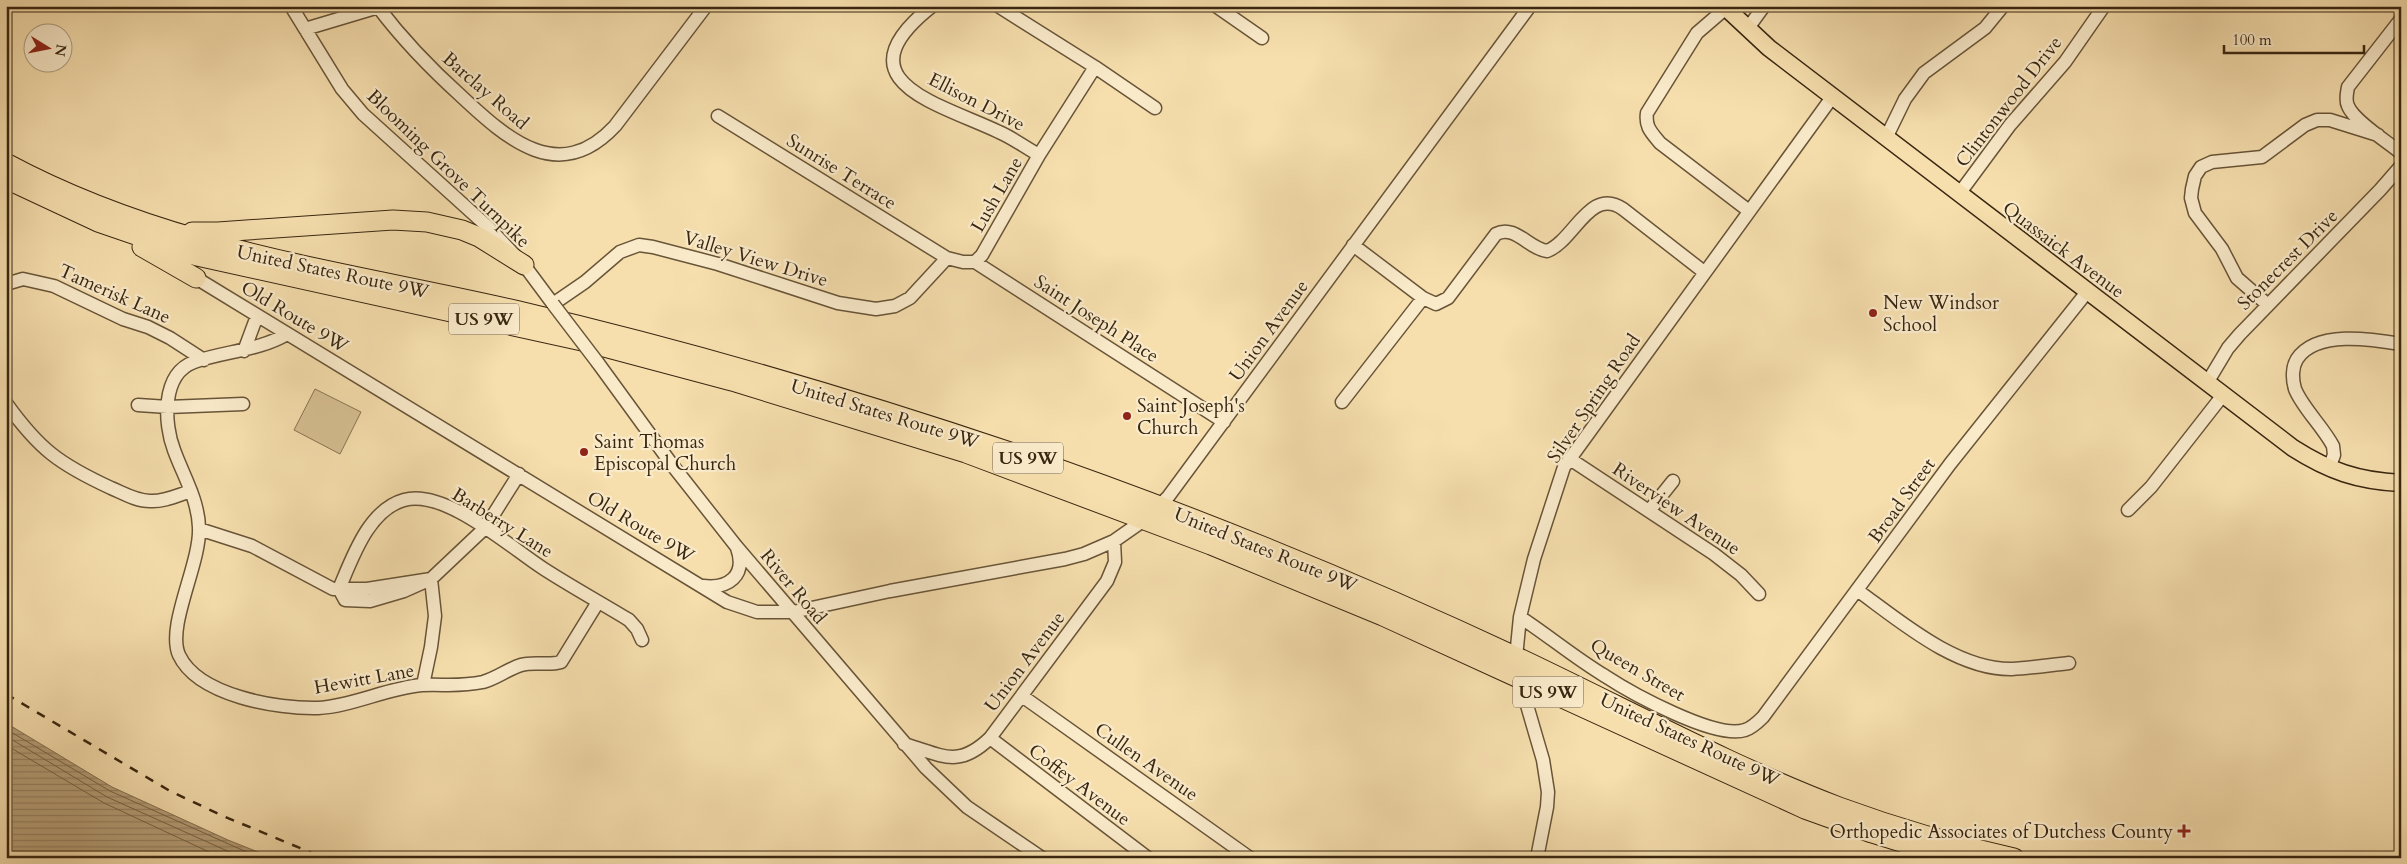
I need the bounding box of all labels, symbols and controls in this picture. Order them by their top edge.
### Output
north arrow [22,22,72,72]
scale bar [2224,22,2364,54]
text: 100 m [2232,30,2272,50]
street label: Clintonwood Drive [1949,31,2068,172]
text: N [50,43,71,58]
street label: Barclay Road [437,46,534,136]
street label: Ellison Drive [924,66,1029,137]
street label: Blooming Grove Turnpike [361,84,536,254]
street label: Sunrise Terrace [782,128,901,216]
street label: Lush Lane [965,152,1029,237]
street label: Quassaick Avenue [1997,195,2130,304]
street label: Stonecrest Drive [2232,204,2344,316]
street label: Valley View Drive [680,225,831,293]
street label: United States Route 9W [234,239,431,305]
street label: Tamerisk Lane [55,258,175,330]
street label: Saint Joseph Place [1029,269,1164,369]
street label: Old Route 9W [236,275,353,359]
street label: Union Avenue [1223,275,1314,387]
place label: New Windsor School [1883,290,1999,338]
road number: US 9W [449,304,519,334]
marker: New Windsor School [1867,307,1879,319]
street label: Silver Spring Road [1541,329,1647,468]
street label: United States Route 9W [787,373,982,455]
place label: Saint Joseph's Church [1137,393,1245,441]
marker: Saint Joseph's Church [1121,410,1133,422]
place label: Saint Thomas Episcopal Church [594,429,737,477]
road number: US 9W [993,442,1063,473]
marker: Saint Thomas Episcopal Church [578,446,590,458]
street label: Broad Street [1862,453,1941,548]
street label: Riverview Avenue [1607,456,1746,561]
street label: Barberry Lane [447,481,558,564]
street label: Old Route 9W [582,485,699,569]
street label: United States Route 9W [1170,501,1361,599]
street label: River Road [754,544,832,630]
street label: Union Avenue [978,606,1071,717]
street label: Queen Street [1585,632,1690,708]
street label: Hewitt Lane [312,657,416,701]
road number: US 9W [1513,676,1583,708]
street label: United States Route 9W [1595,687,1784,793]
street label: Cullen Avenue [1090,717,1203,807]
street label: Coffey Avenue [1023,738,1136,832]
place label: Orthopedic Associates of Dutchess County [1830,819,2173,845]
marker: Orthopedic Associates of Dutchess County [2177,824,2191,838]

